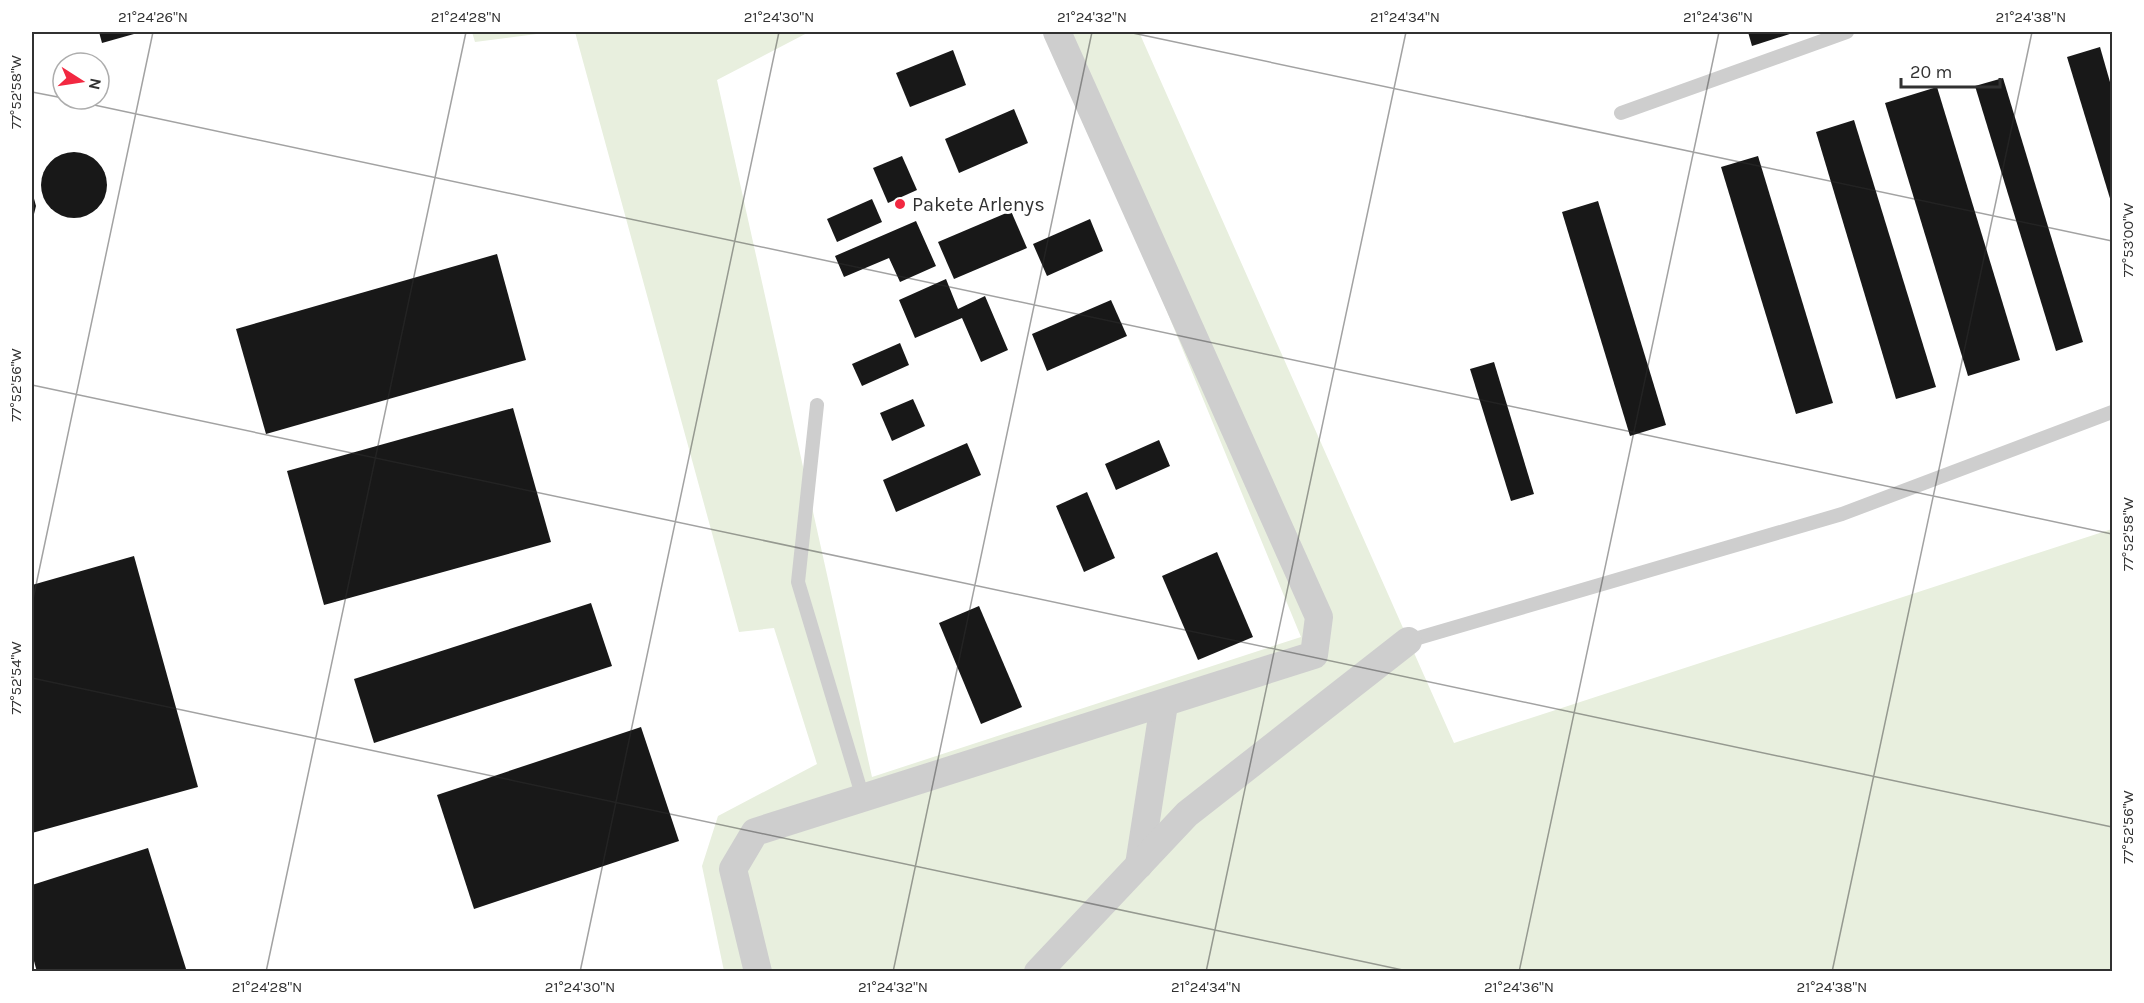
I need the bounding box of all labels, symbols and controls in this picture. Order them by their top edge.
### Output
text: 21°24'26"N [118,8,188,26]
text: 21°24'28"N [431,8,501,26]
text: 21°24'30"N [744,8,814,26]
text: 21°24'32"N [1057,8,1127,26]
text: 21°24'34"N [1370,8,1440,26]
text: 21°24'36"N [1683,8,1753,26]
text: 21°24'38"N [1996,8,2066,26]
north arrow [51,51,111,111]
scale bar [1901,51,2000,89]
text: 77°52'58"W [7,54,25,129]
text: 20 m [1910,61,1952,83]
text: N [85,76,106,92]
place label: Pakete Arlenys [912,193,1045,216]
marker: Pakete Arlenys [893,197,907,211]
text: 77°53'00"W [2119,202,2137,277]
text: 77°52'56"W [7,348,25,422]
text: 77°52'58"W [2119,496,2137,571]
text: 77°52'54"W [7,641,25,715]
text: 77°52'56"W [2119,790,2137,864]
text: 21°24'28"N [232,978,302,996]
text: 21°24'30"N [545,978,615,996]
text: 21°24'32"N [858,978,928,996]
text: 21°24'34"N [1171,978,1241,996]
text: 21°24'36"N [1484,978,1554,996]
text: 21°24'38"N [1797,978,1867,996]

